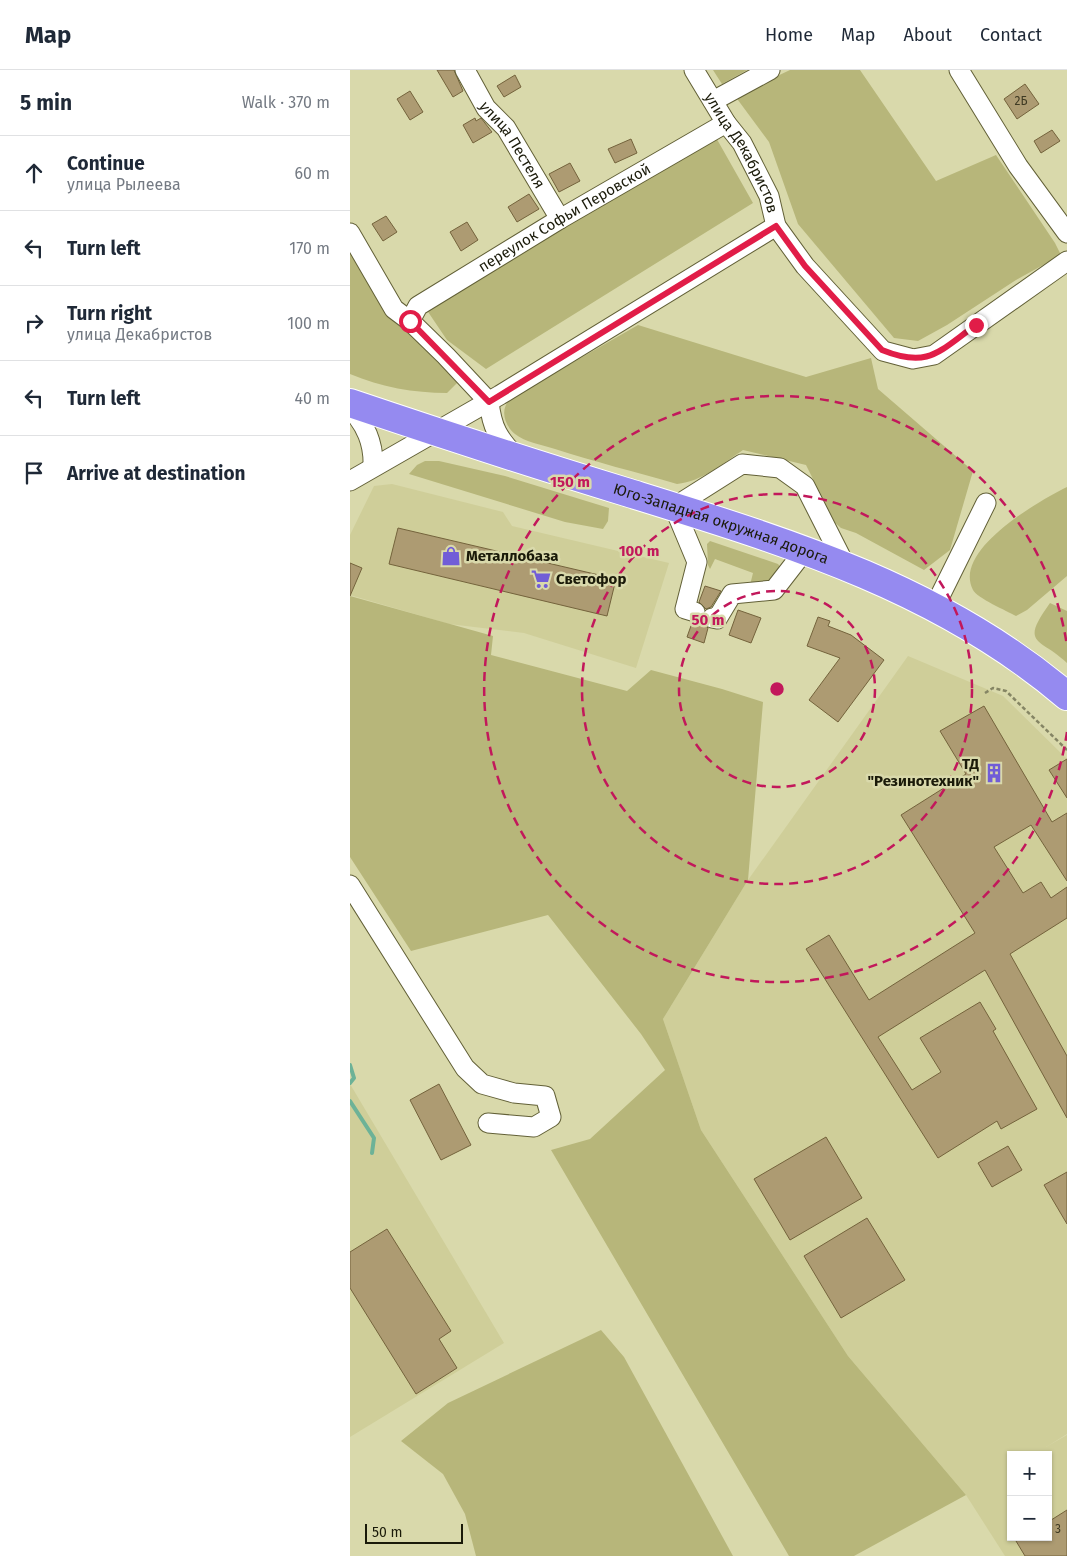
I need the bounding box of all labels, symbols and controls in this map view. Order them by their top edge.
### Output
text: Map [25,21,71,49]
text: Home [765,24,813,46]
text: Map [841,24,875,46]
text: About [903,24,952,46]
text: Contact [980,24,1042,46]
street label: улица Декабристов [701,89,782,215]
text: 5 min [20,90,72,116]
text: Walk · 370 m [242,93,330,112]
house number: 2Б [1015,94,1027,108]
street label: улица Пестеля [475,99,549,192]
text: Continue [67,152,145,175]
icon: ahead [20,159,48,187]
street label: переулок Софьи Перовской [475,160,654,276]
text: 60 m [295,164,330,183]
text: улица Рылеева [67,175,181,194]
icon: left [20,234,48,262]
text: Turn left [67,237,141,260]
text: 170 m [289,239,330,258]
text: Turn right [67,302,152,325]
icon: right [20,309,48,337]
route start [399,310,422,333]
text: 100 m [287,314,330,333]
route end [965,314,988,337]
text: улица Декабристов [67,325,212,344]
icon: left [20,384,48,412]
text: Turn left [67,387,141,410]
text: 40 m [295,389,330,408]
icon: arrive [20,459,48,487]
text: Arrive at destination [67,462,246,485]
text: 150 m [550,473,590,491]
street label: Юго-Западная окружная дорога [611,480,831,568]
text: 100 m [619,542,659,560]
shop icon: Металлобаза [440,545,462,567]
place label: Металлобаза [466,547,558,565]
supermarket icon: Светофор [530,568,552,590]
place label: Светофор [556,570,626,588]
text: 50 m [691,611,725,629]
centre of rings [768,680,786,698]
place label: ТД "Резинотехник" [868,755,980,790]
building icon: ТД "Резинотехник" [983,762,1005,784]
map controls [1007,1451,1052,1541]
button: + [1007,1451,1052,1496]
button: − [1007,1496,1052,1541]
scale bar [365,1521,462,1544]
house number: 3 [1055,1522,1061,1536]
text: 50 m [372,1524,403,1541]

